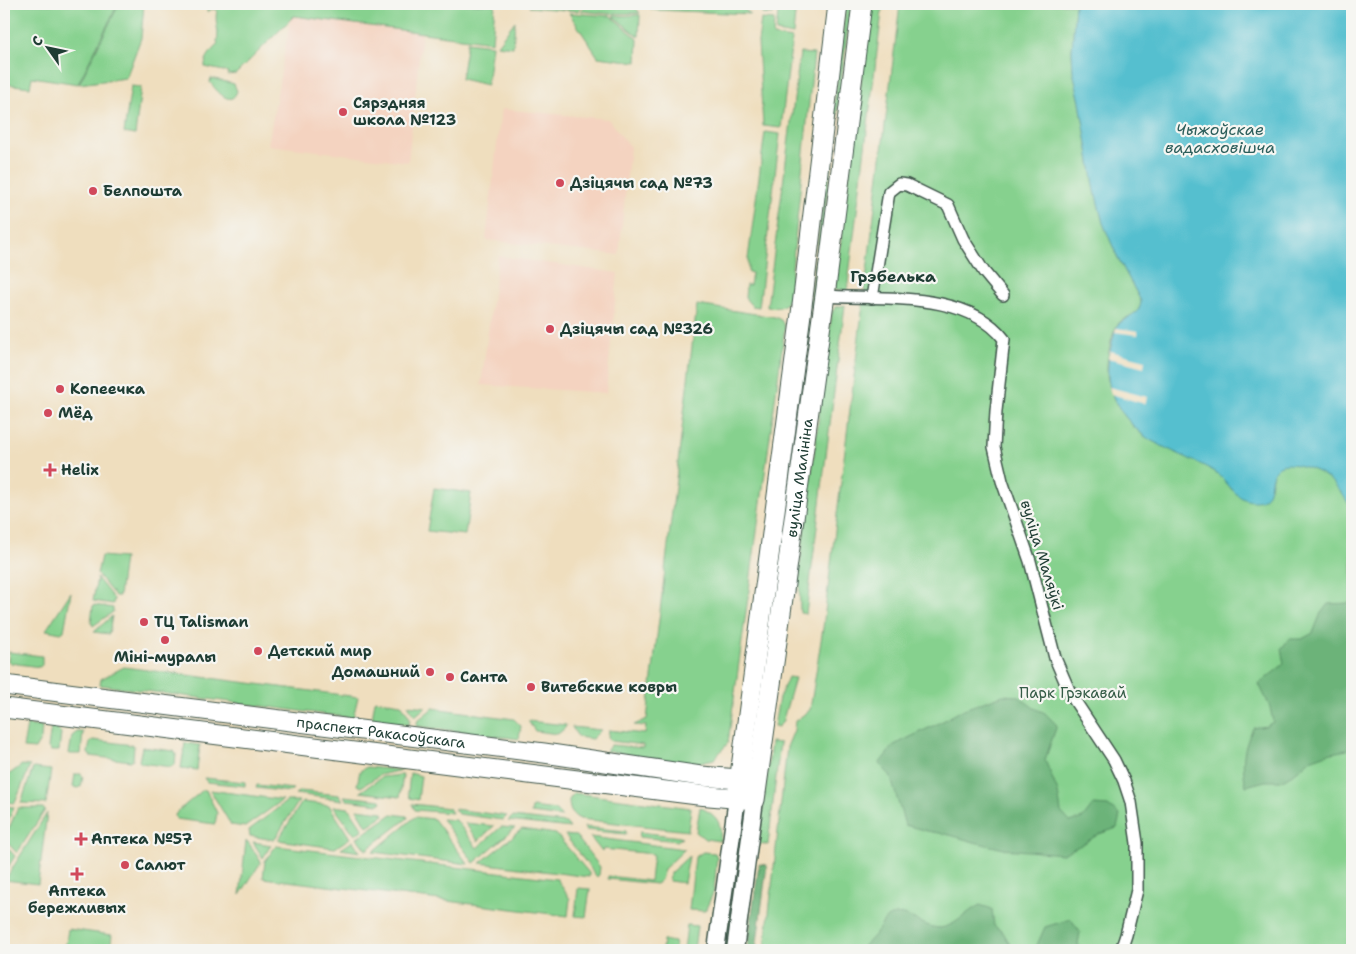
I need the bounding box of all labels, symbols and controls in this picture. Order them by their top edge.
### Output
north arrow [22,22,72,72]
text: С [27,32,47,49]
place label: Сярэдняя школа №123 [353,93,456,130]
marker: Сярэдняя школа №123 [337,106,349,118]
water label: Чыжоўскае вадасховішча [1165,119,1275,158]
place label: Дзіцячы сад №73 [570,173,713,193]
marker: Дзіцячы сад №73 [554,177,566,189]
place label: Белпошта [103,181,183,201]
marker: Белпошта [87,185,99,197]
district label: Грэбелька [850,266,936,287]
place label: Дзіцячы сад №326 [560,319,713,339]
marker: Дзіцячы сад №326 [544,323,556,335]
place label: Копеечка [70,379,146,399]
marker: Копеечка [54,383,66,395]
place label: Мёд [58,403,93,423]
marker: Мёд [42,407,54,419]
street label: вуліца Малініна [782,416,818,539]
place label: Helix [61,460,99,480]
marker: Helix [43,463,57,477]
street label: вуліца Маляўкі [1016,498,1068,612]
place label: ТЦ Talisman [154,612,249,632]
marker: ТЦ Talisman [138,616,150,628]
marker: Міні-муралы [159,634,171,646]
place label: Детский мир [268,641,372,661]
marker: Детский мир [252,645,264,657]
place label: Міні-муралы [114,647,216,667]
place label: Домашний [332,662,421,682]
marker: Домашний [424,666,436,678]
place label: Санта [460,667,508,687]
marker: Санта [444,671,456,683]
place label: Витебские ковры [541,677,677,697]
marker: Витебские ковры [525,681,537,693]
park label: Парк Грэкавай [1019,683,1127,703]
street label: праспект Ракасоўскага [295,712,467,753]
place label: Аптека №57 [91,829,193,849]
marker: Аптека №57 [75,833,87,845]
place label: Салют [135,855,186,875]
marker: Салют [119,859,131,871]
marker: Аптека бережливых [71,868,83,880]
place label: Аптека бережливых [28,881,126,918]

